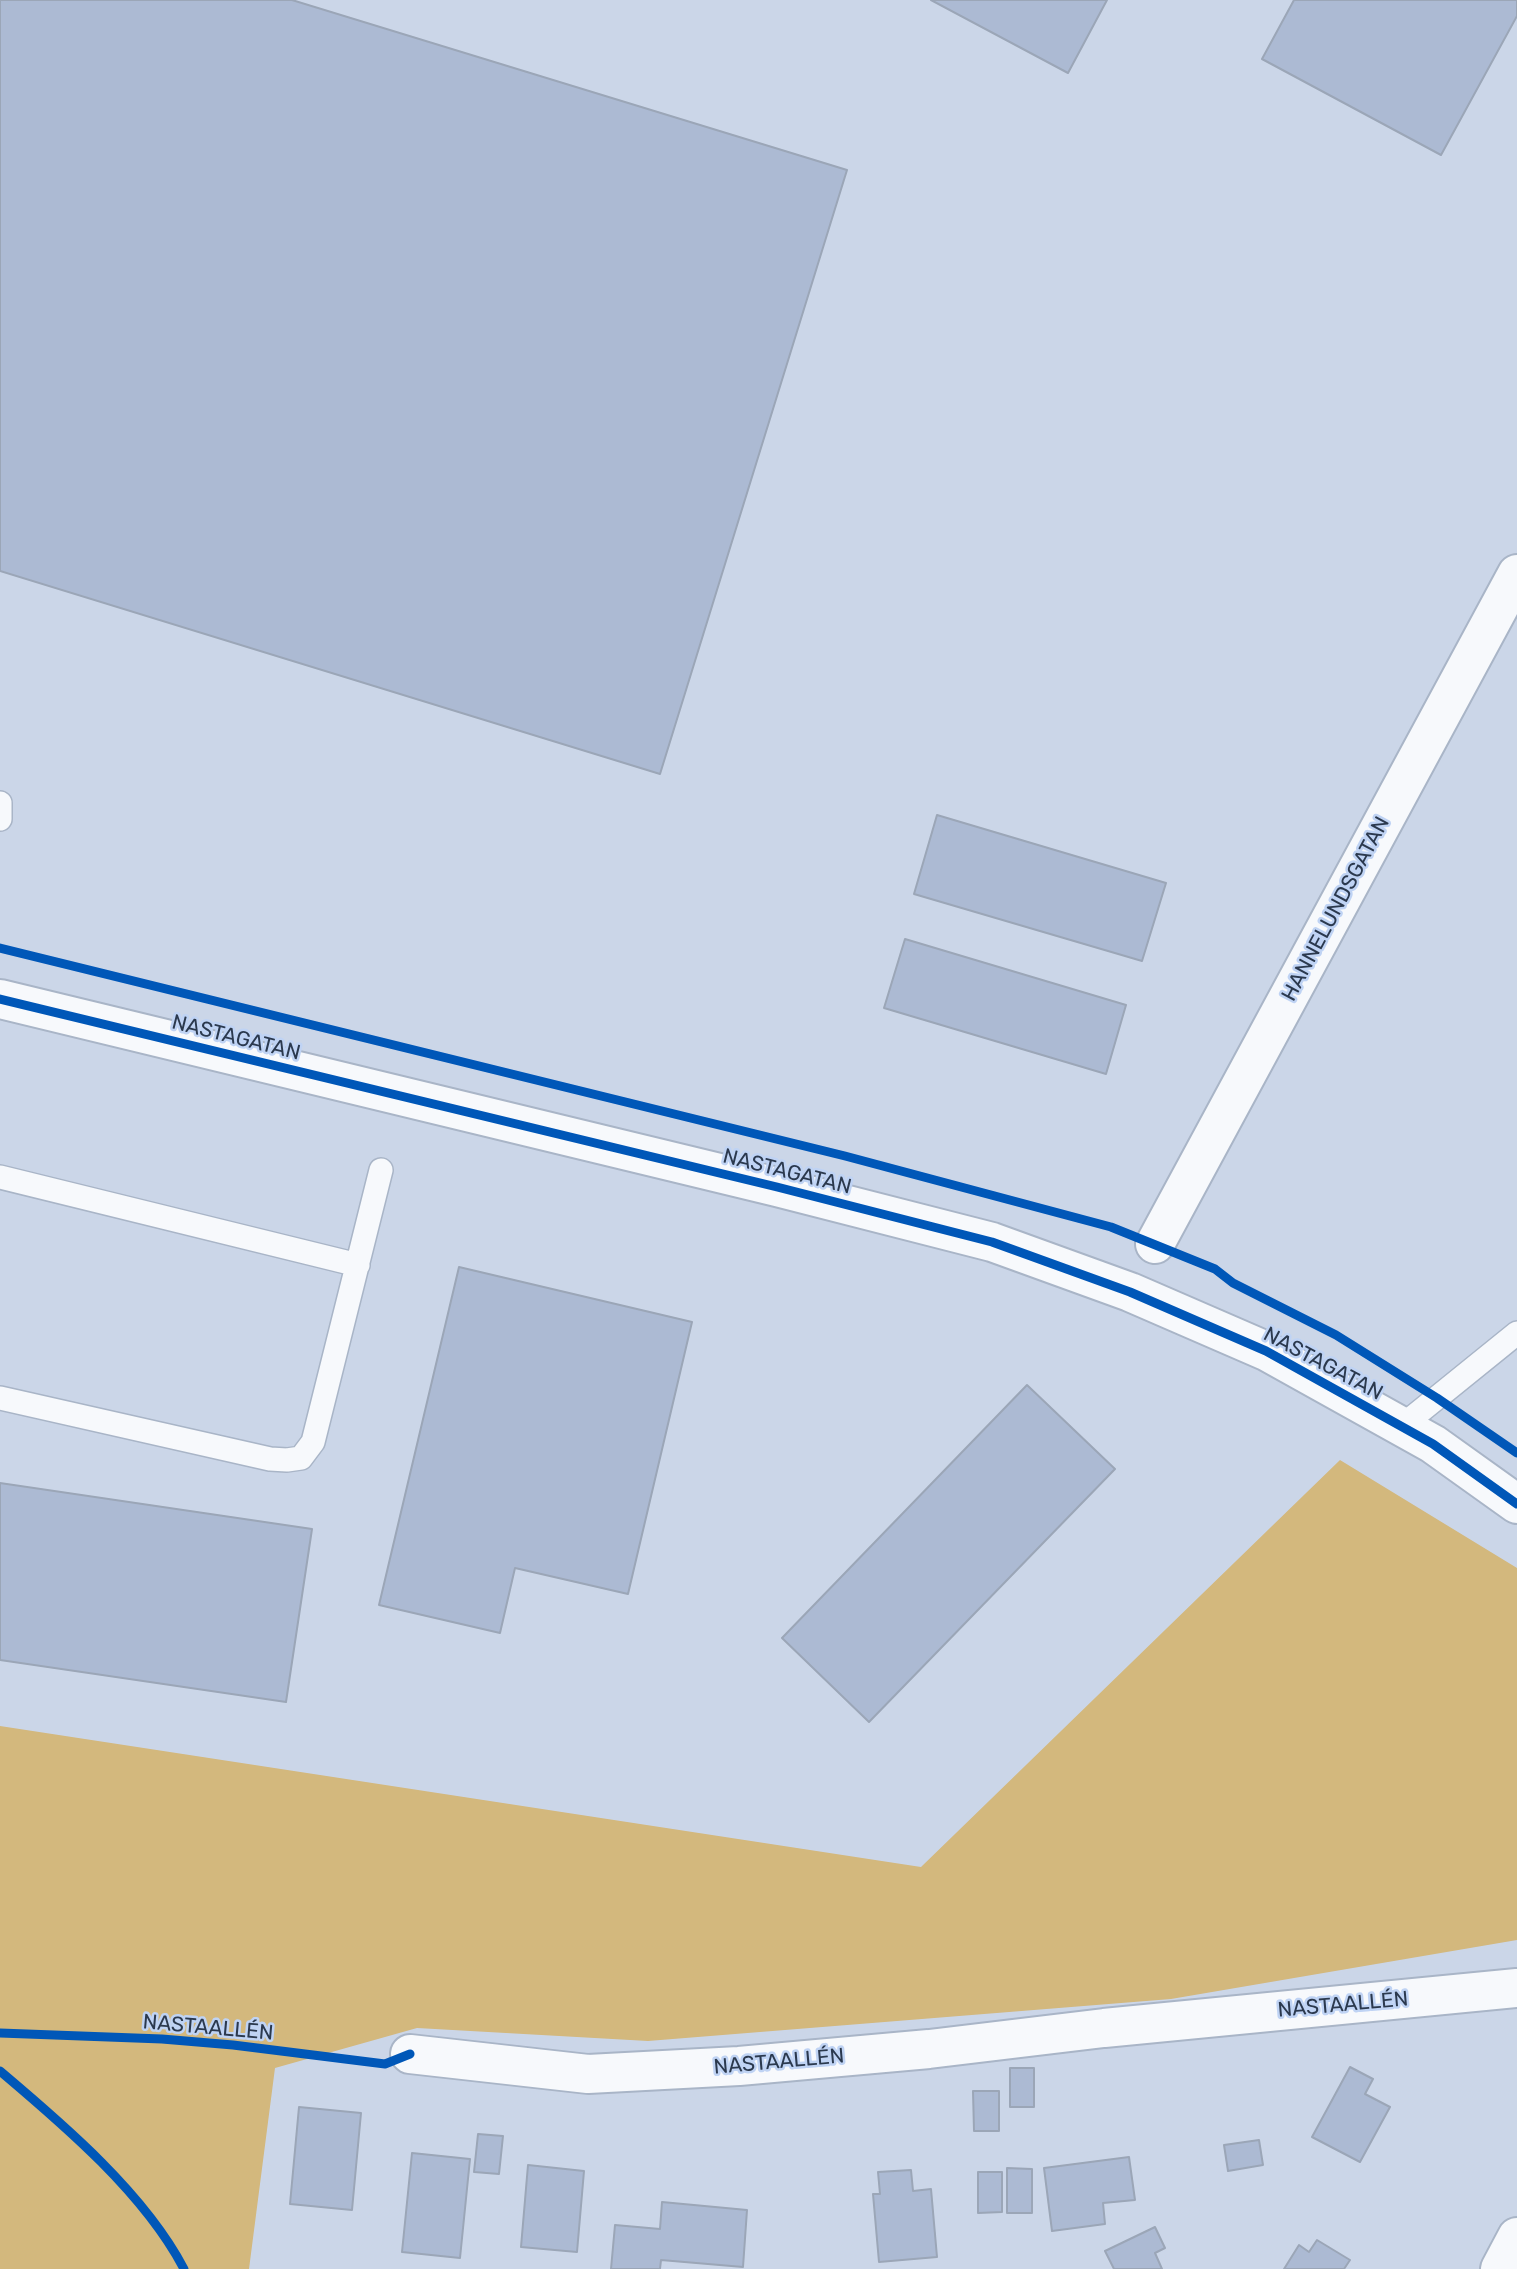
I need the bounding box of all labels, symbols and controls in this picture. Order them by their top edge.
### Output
street label: HANNELUNDSGATAN [1277,813,1395,1005]
street label: NASTAGATAN [169,1010,303,1066]
street label: NASTAGATAN [720,1144,854,1200]
street label: NASTAGATAN [1259,1322,1387,1406]
street label: NASTAALLÉN [1277,1987,1409,2023]
street label: NASTAALLÉN [142,2010,274,2046]
street label: NASTAALLÉN [713,2044,845,2080]

